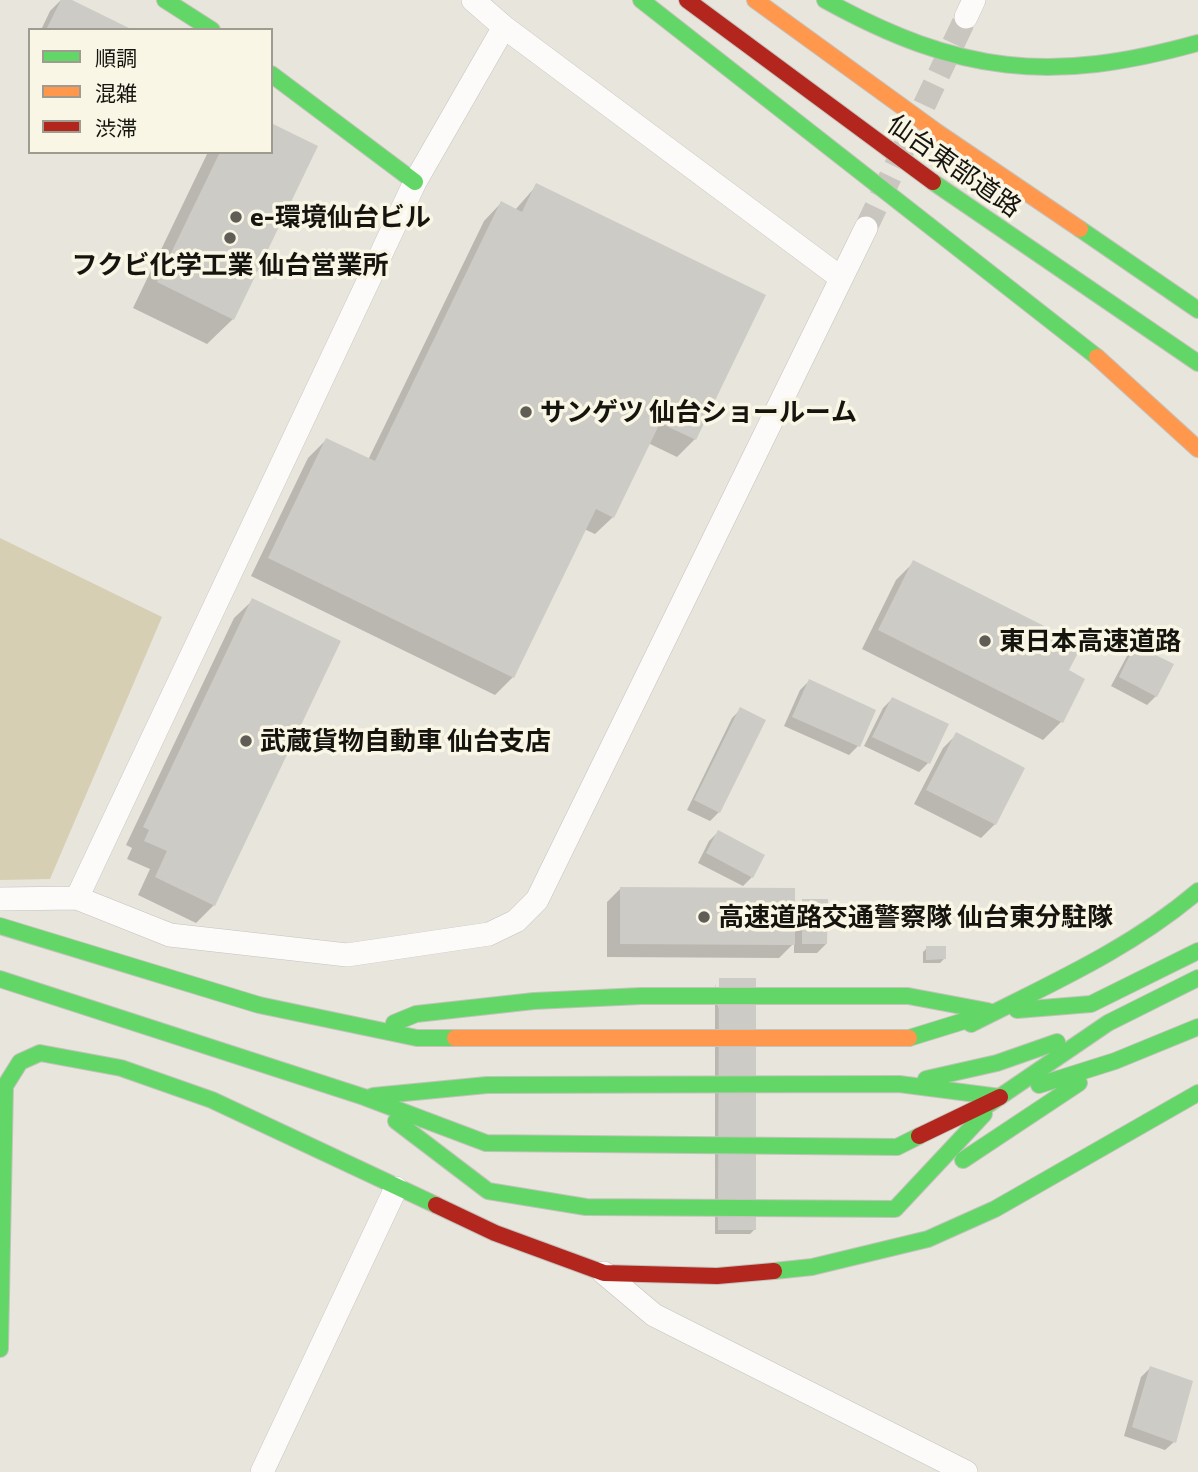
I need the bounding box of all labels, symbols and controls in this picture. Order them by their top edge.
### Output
legend [28,28,273,154]
text: 順調 [95,45,137,70]
text: 混雑 [95,80,137,105]
street label: 仙台東部道路 [881,108,1027,224]
text: 渋滞 [95,115,137,140]
place label: e-環境仙台ビル [250,201,431,233]
marker: e-環境仙台ビル [228,209,244,225]
marker: フクビ化学工業 仙台営業所 [222,230,238,246]
place label: フクビ化学工業 仙台営業所 [72,249,388,281]
place label: サンゲツ 仙台ショールーム [540,396,857,428]
marker: サンゲツ 仙台ショールーム [518,404,534,420]
place label: 東日本高速道路 [999,625,1181,657]
marker: 東日本高速道路 [977,633,993,649]
place label: 武蔵貨物自動車 仙台支店 [260,725,551,757]
marker: 武蔵貨物自動車 仙台支店 [238,733,254,749]
place label: 高速道路交通警察隊 仙台東分駐隊 [718,901,1113,933]
marker: 高速道路交通警察隊 仙台東分駐隊 [696,909,712,925]

